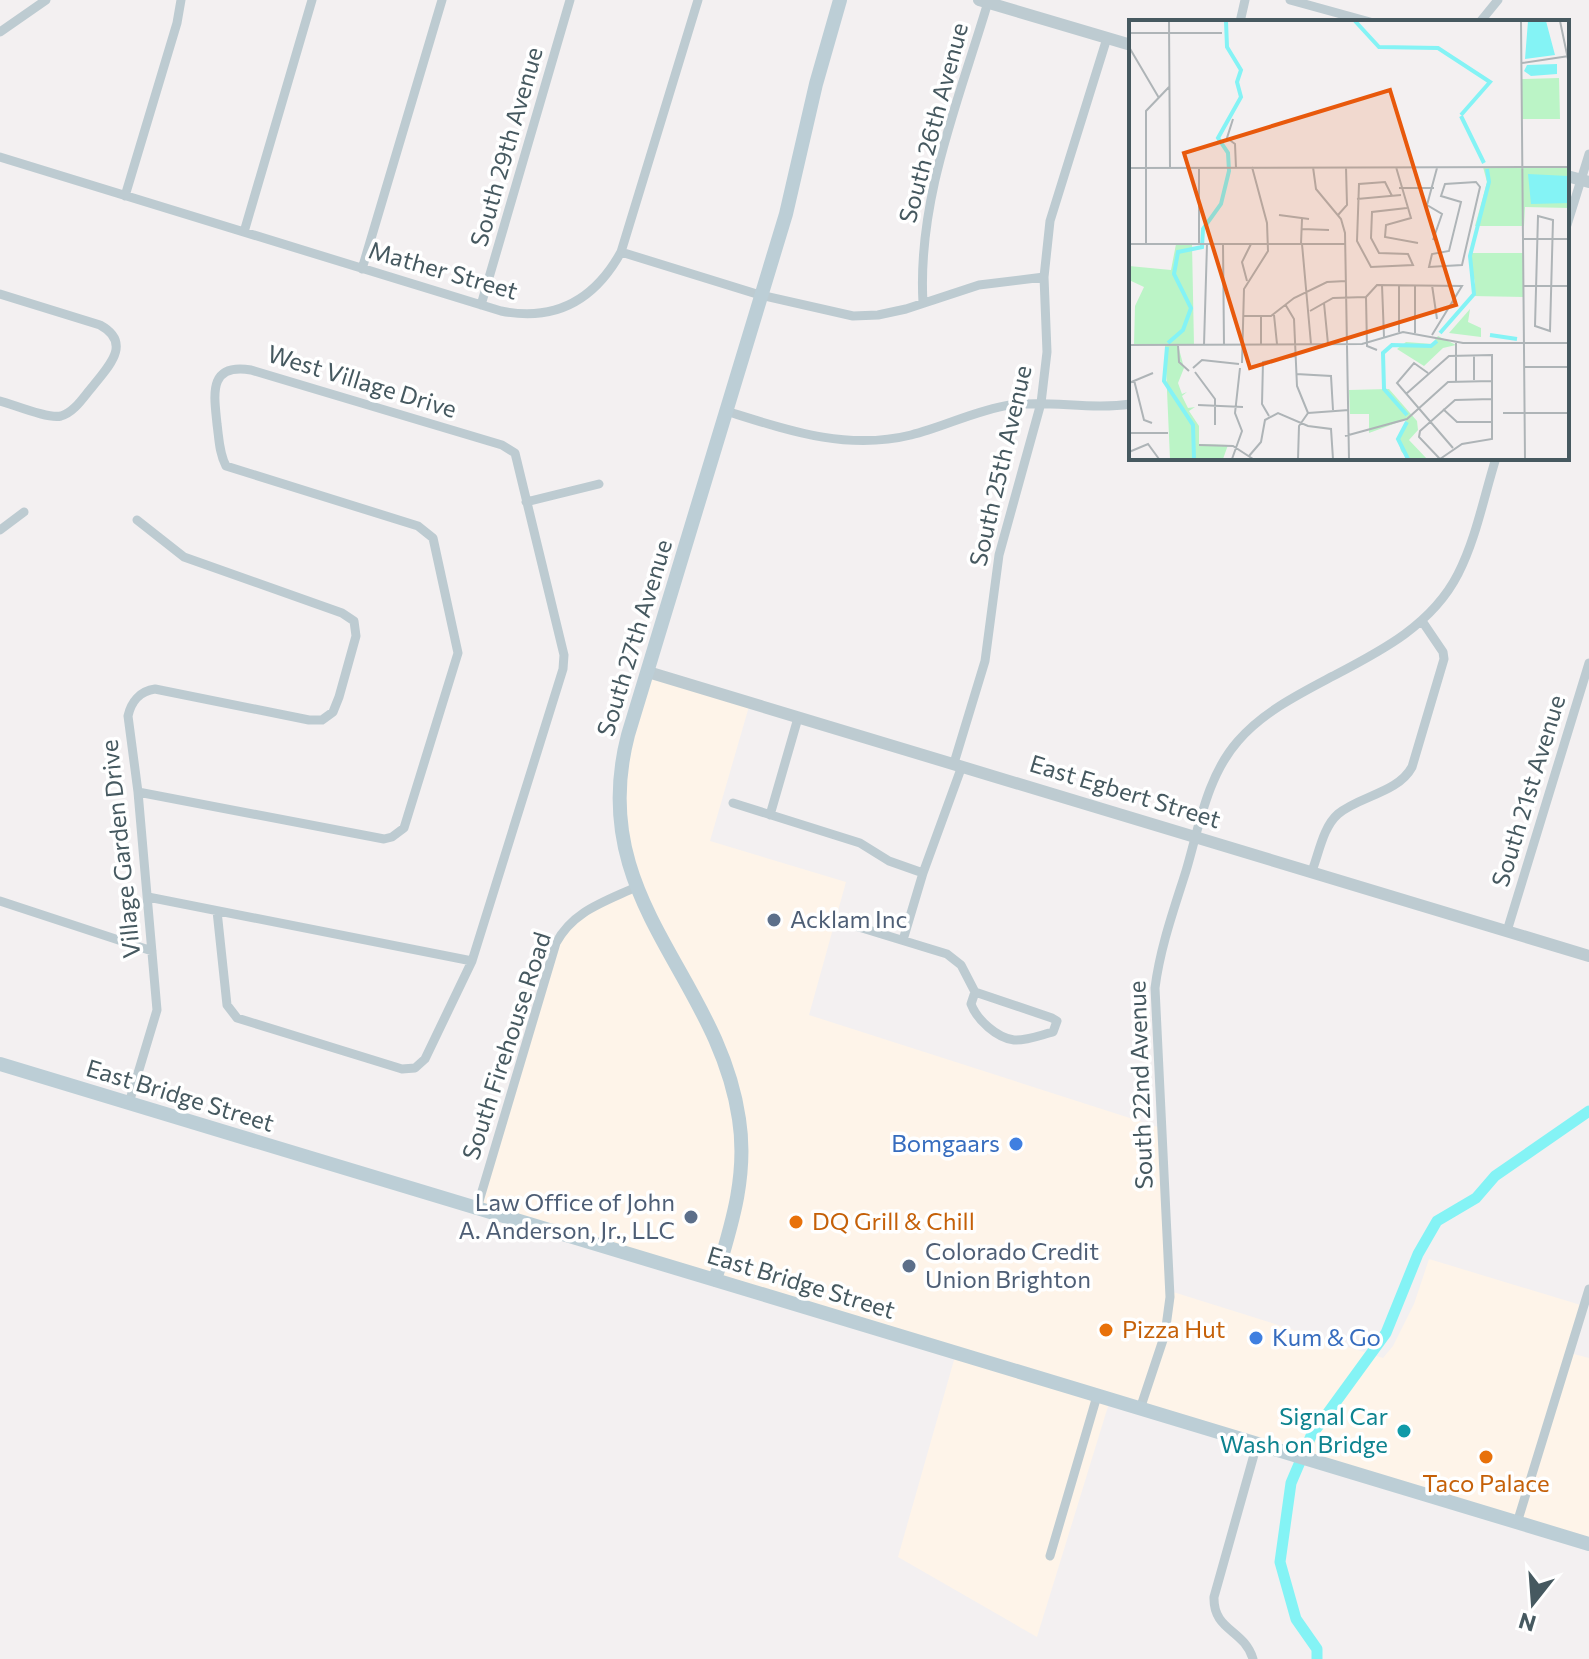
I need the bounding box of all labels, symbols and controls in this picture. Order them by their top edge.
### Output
street label: South 26th Avenue [892,19,973,226]
inset map [1129,20,1569,460]
street label: South 29th Avenue [463,44,548,250]
street label: Mather Street [366,234,521,305]
street label: West Village Drive [264,338,460,423]
street label: South 25th Avenue [962,362,1037,569]
street label: South 27th Avenue [590,536,677,739]
street label: South 21st Avenue [1485,691,1571,890]
street label: Village Garden Drive [94,738,145,960]
street label: East Egbert Street [1026,748,1225,833]
place label: Acklam Inc [790,904,907,933]
marker: Acklam Inc [765,911,783,929]
street label: South Firehouse Road [455,928,556,1163]
street label: South 22nd Avenue [1121,980,1158,1190]
street label: East Bridge Street [83,1052,278,1137]
place label: Bomgaars [891,1128,1000,1157]
marker: Bomgaars [1007,1135,1025,1153]
place label: Law Office of John A. Anderson, Jr., LLC [458,1187,675,1244]
place label: DQ Grill & Chill [812,1206,975,1235]
marker: Law Office of John A. Anderson, Jr., LLC [682,1208,700,1226]
marker: DQ Grill & Chill [787,1213,805,1231]
place label: Colorado Credit Union Brighton [925,1236,1099,1293]
street label: East Bridge Street [704,1239,899,1324]
marker: Colorado Credit Union Brighton [900,1257,918,1275]
place label: Pizza Hut [1122,1314,1226,1343]
marker: Pizza Hut [1097,1321,1115,1339]
place label: Kum & Go [1272,1322,1381,1351]
marker: Kum & Go [1247,1329,1265,1347]
place label: Signal Car Wash on Bridge [1220,1401,1388,1458]
marker: Signal Car Wash on Bridge [1395,1422,1413,1440]
marker: Taco Palace [1477,1448,1495,1466]
place label: Taco Palace [1422,1468,1550,1497]
north arrow [1493,1563,1573,1643]
text: N [1515,1607,1539,1638]

